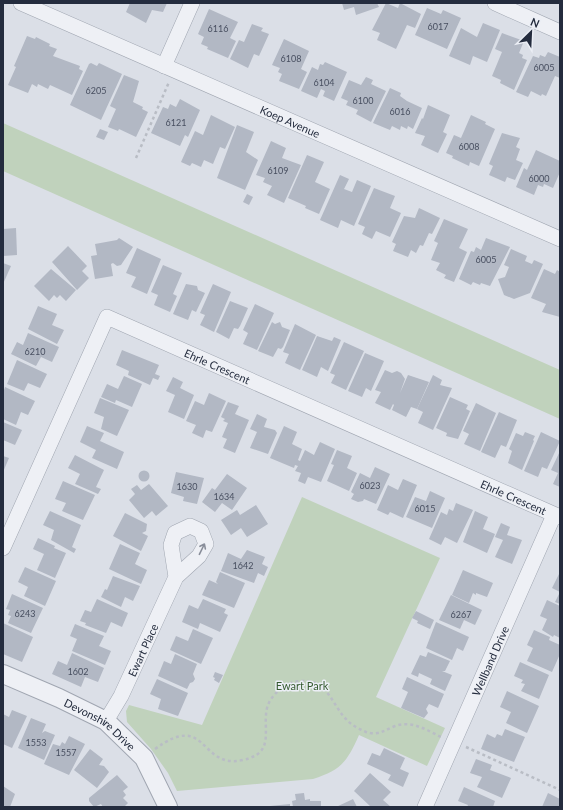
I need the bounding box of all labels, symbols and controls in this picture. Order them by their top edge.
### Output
north arrow [511,12,551,52]
text: N [529,15,542,30]
house number: 6017 [428,21,448,32]
house number: 6116 [208,23,228,34]
house number: 6108 [281,53,301,64]
house number: 6005 [534,62,554,73]
house number: 6104 [314,77,334,88]
house number: 6205 [86,85,106,96]
house number: 6100 [353,95,373,106]
street label: Koep Avenue [258,102,322,140]
house number: 6016 [390,106,410,117]
house number: 6121 [166,117,186,128]
house number: 6008 [459,141,479,152]
house number: 6109 [268,165,288,176]
house number: 6000 [529,173,549,184]
house number: 6005 [476,254,496,265]
house number: 6210 [25,346,45,357]
street label: Ehrle Crescent [183,346,252,386]
street label: Ehrle Crescent [479,476,549,517]
house number: 6023 [360,480,380,491]
house number: 1630 [177,481,197,492]
house number: 1634 [214,491,234,502]
house number: 6015 [415,503,435,514]
one-way arrow [199,544,206,556]
house number: 1642 [233,560,253,571]
house number: 6243 [15,608,35,619]
house number: 6267 [451,609,471,620]
street label: Ewart Place [125,621,160,678]
street label: Wellband Drive [469,624,511,698]
house number: 1602 [68,666,88,677]
park label: Ewart Park [276,679,329,692]
street label: Devonshire Drive [62,695,138,753]
house number: 1553 [26,737,46,748]
house number: 1557 [56,747,76,758]

